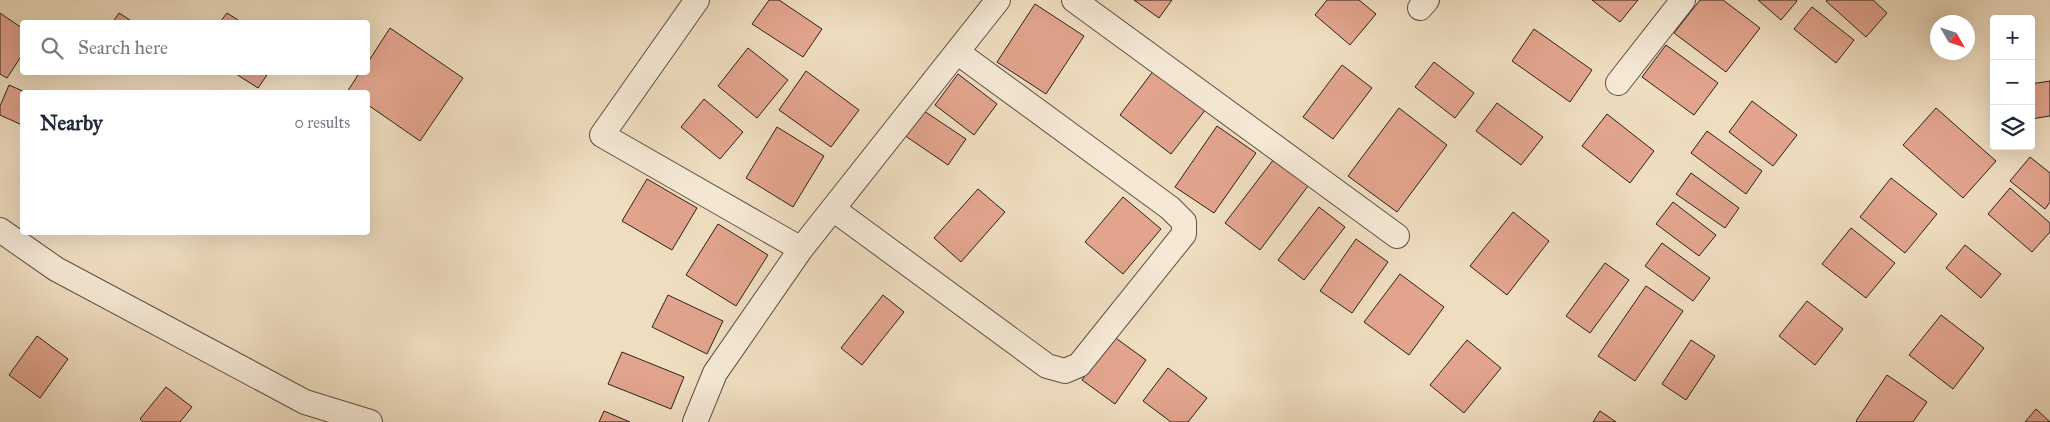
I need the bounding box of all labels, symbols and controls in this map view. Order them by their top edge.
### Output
north arrow [1930,15,1975,60]
map controls [1990,15,2035,150]
button: + [1990,15,2035,60]
search box [20,20,370,75]
icon: search [38,34,66,62]
text: Search here [78,36,168,59]
button: − [1990,60,2035,105]
button: layers [1990,105,2035,150]
text: Nearby [40,110,103,136]
text: 0 results [295,113,350,132]

